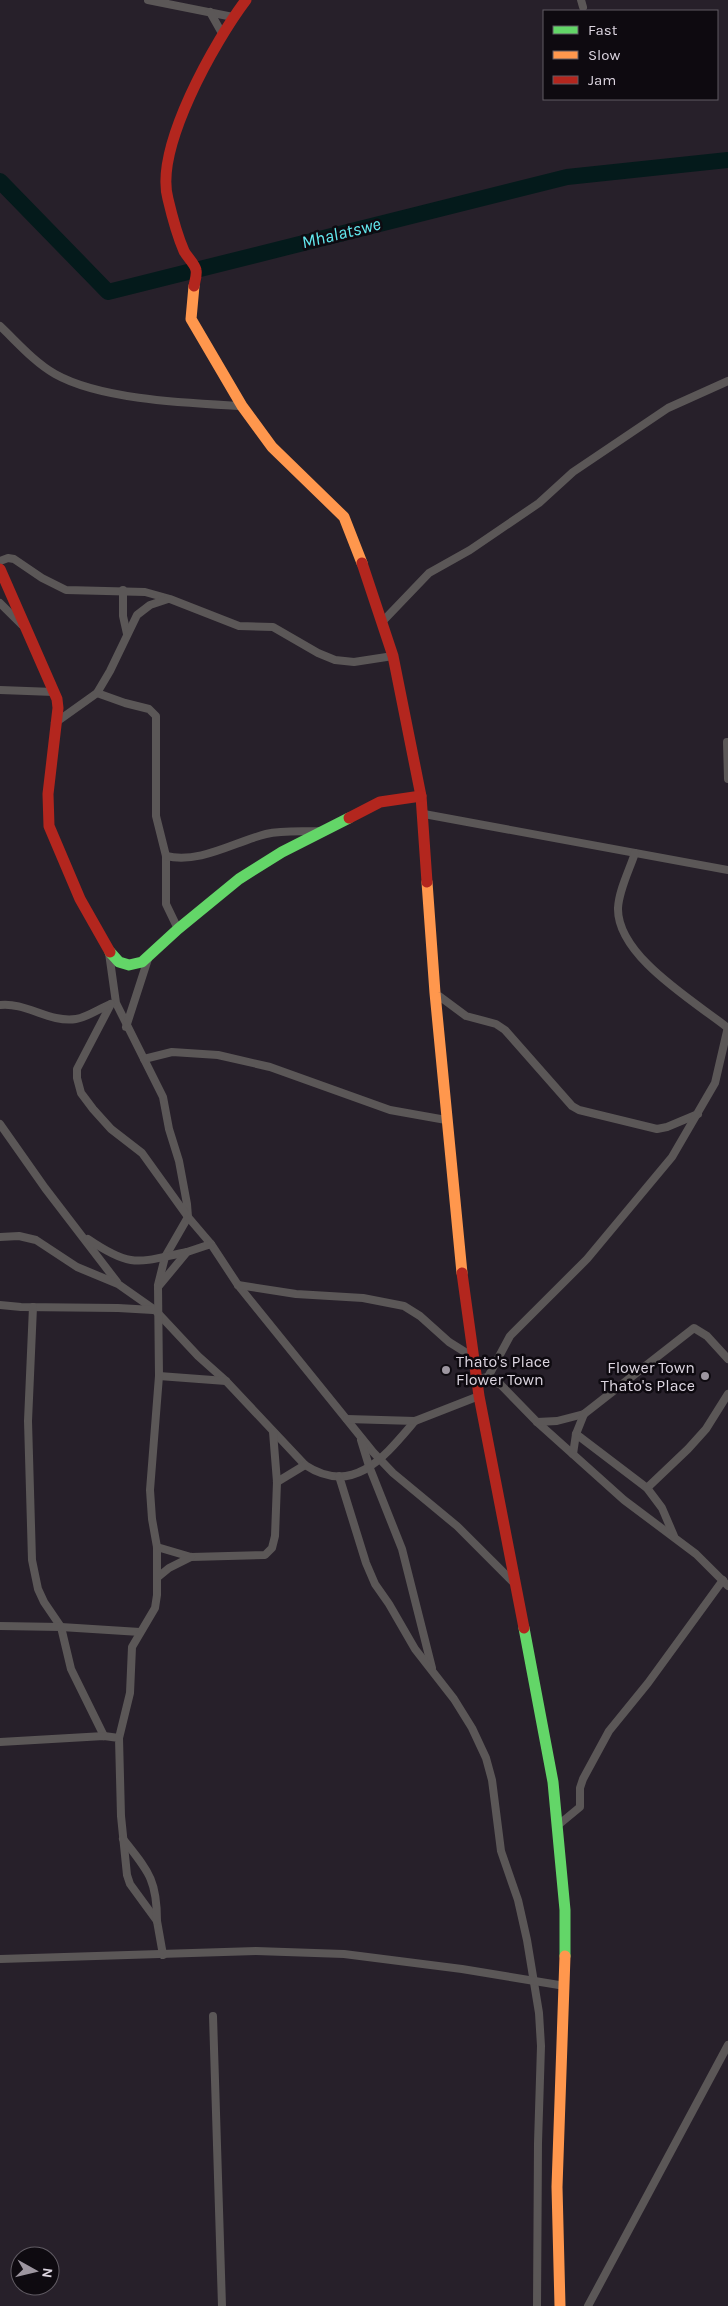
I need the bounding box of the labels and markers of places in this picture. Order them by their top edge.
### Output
place label: Thato's Place Flower Town [456,1352,550,1389]
place label: Flower Town Thato's Place [601,1358,695,1395]
marker: Thato's Place Flower Town [440,1364,452,1376]
marker: Flower Town Thato's Place [699,1370,711,1382]

